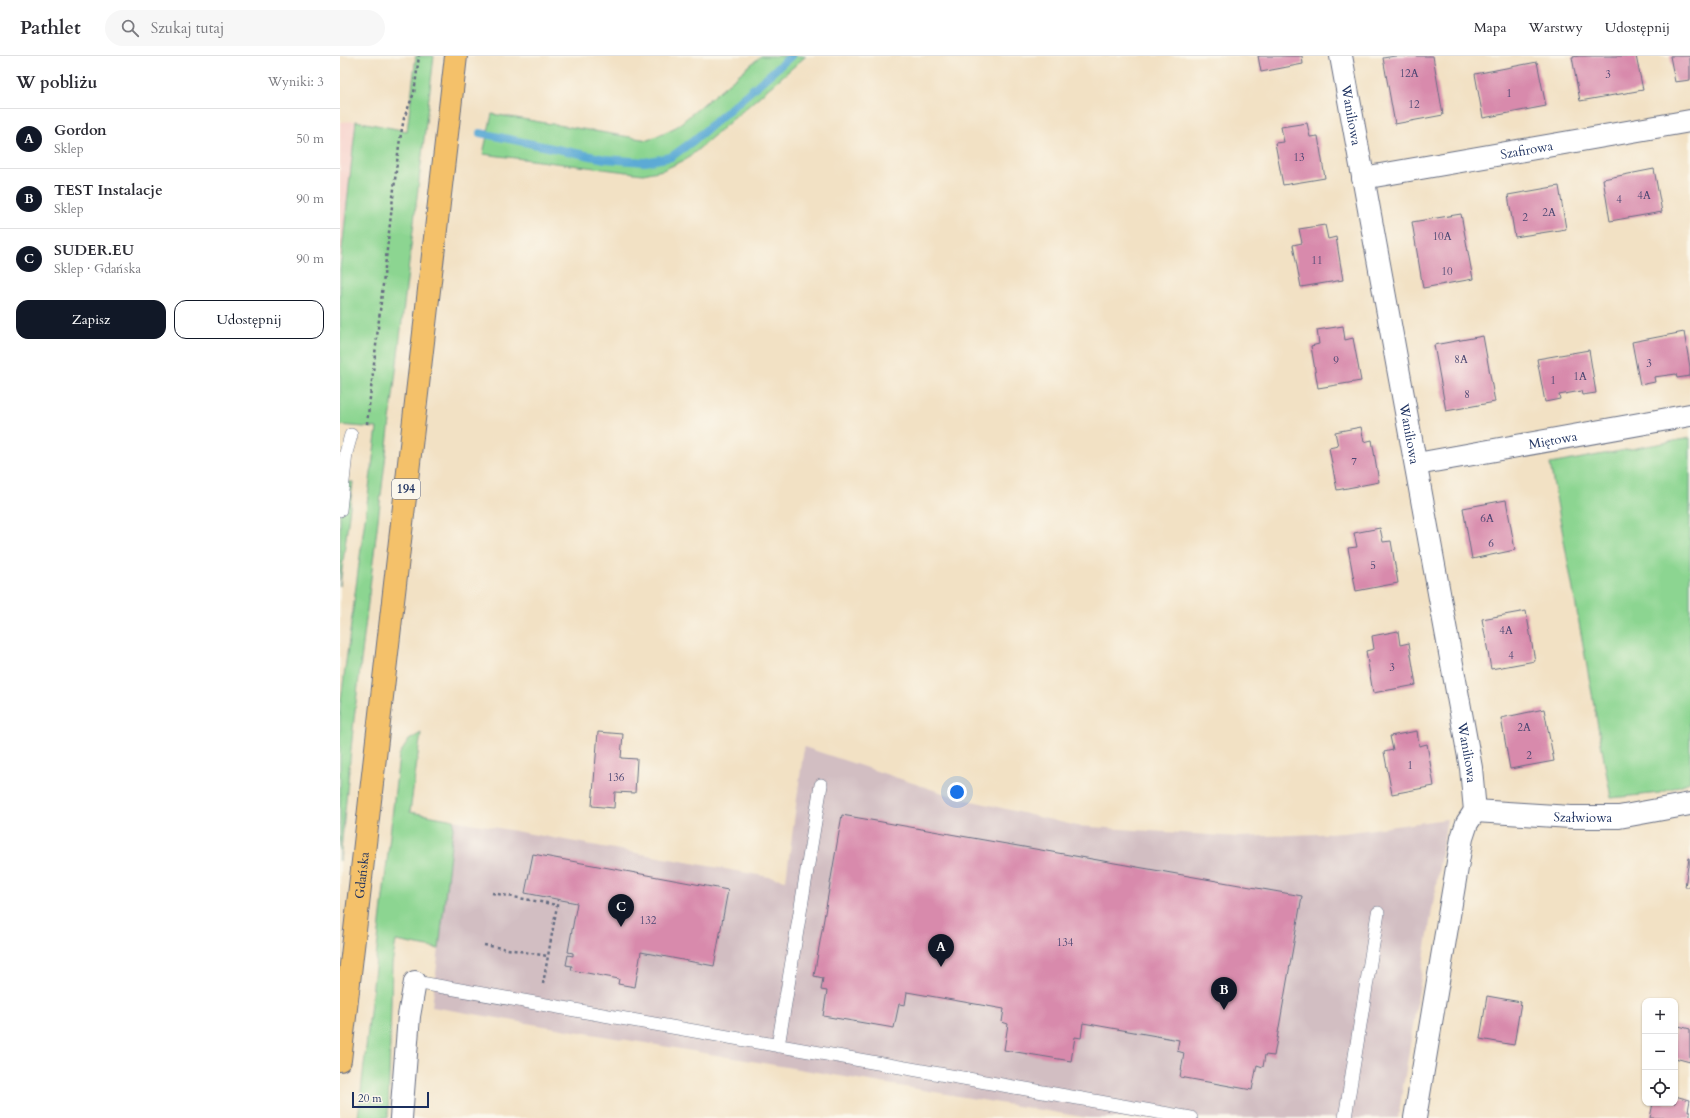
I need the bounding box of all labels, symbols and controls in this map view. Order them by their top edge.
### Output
search box [105,10,385,46]
text: Pathlet [20,15,81,41]
icon: search [119,17,141,39]
text: Szukaj tutaj [151,18,224,38]
text: Mapa [1474,18,1506,37]
text: Warstwy [1528,18,1583,37]
text: Udostępnij [1605,18,1670,37]
house number: 12A [1399,66,1419,81]
house number: 3 [1605,67,1611,82]
text: W pobliżu [16,71,97,94]
text: Wyniki: 3 [268,73,324,91]
street label: Waniliowa [1336,83,1365,147]
house number: 1 [1506,86,1512,101]
house number: 12 [1408,97,1420,112]
text: Gordon [54,120,107,140]
text: A [24,130,34,148]
text: 50 m [296,130,324,148]
street label: Szafirowa [1499,137,1555,164]
text: Sklep [54,140,84,158]
house number: 13 [1293,150,1305,165]
text: TEST Instalacje [54,180,163,200]
house number: 4A [1637,188,1651,203]
text: B [24,190,34,208]
text: 90 m [296,190,324,208]
house number: 4 [1616,192,1622,207]
text: Sklep [54,200,84,218]
house number: 2A [1542,205,1556,220]
house number: 2 [1522,210,1528,225]
house number: 10A [1432,229,1452,244]
text: SUDER.EU [54,240,134,260]
text: C [24,250,34,268]
text: 90 m [296,250,324,268]
house number: 11 [1311,253,1323,268]
text: Sklep · Gdańska [54,260,141,278]
house number: 10 [1441,264,1453,279]
button: Zapisz [16,300,166,339]
button: Udostępnij [174,300,324,339]
house number: 8A [1454,352,1468,367]
house number: 9 [1333,353,1339,368]
house number: 3 [1646,356,1652,371]
house number: 1A [1573,369,1587,384]
house number: 1 [1550,373,1556,388]
house number: 8 [1464,387,1470,402]
street label: Waniliowa [1394,401,1423,466]
street label: Miętowa [1527,427,1579,454]
house number: 7 [1351,454,1357,469]
road number: 194 [392,479,420,499]
house number: 6A [1480,511,1494,526]
house number: 6 [1488,536,1494,551]
house number: 5 [1370,558,1376,573]
house number: 4A [1499,623,1513,638]
house number: 4 [1508,648,1514,663]
house number: 3 [1389,660,1395,675]
street label: Waniliowa [1453,720,1480,784]
house number: 2A [1517,720,1531,735]
house number: 2 [1526,748,1532,763]
house number: 1 [1407,758,1413,773]
house number: 136 [608,770,625,785]
your location [947,782,967,802]
street label: Szałwiowa [1553,808,1613,827]
street label: Gdańska [351,850,374,900]
pin: C [608,894,634,927]
house number: 132 [640,913,657,928]
pin: A [928,934,954,967]
house number: 134 [1057,935,1074,950]
pin: B [1211,977,1237,1010]
map controls [1642,998,1678,1106]
button: + [1642,998,1678,1034]
button: − [1642,1034,1678,1070]
button: locate [1642,1070,1678,1106]
scale bar [352,1090,429,1109]
text: 20 m [358,1091,382,1106]

